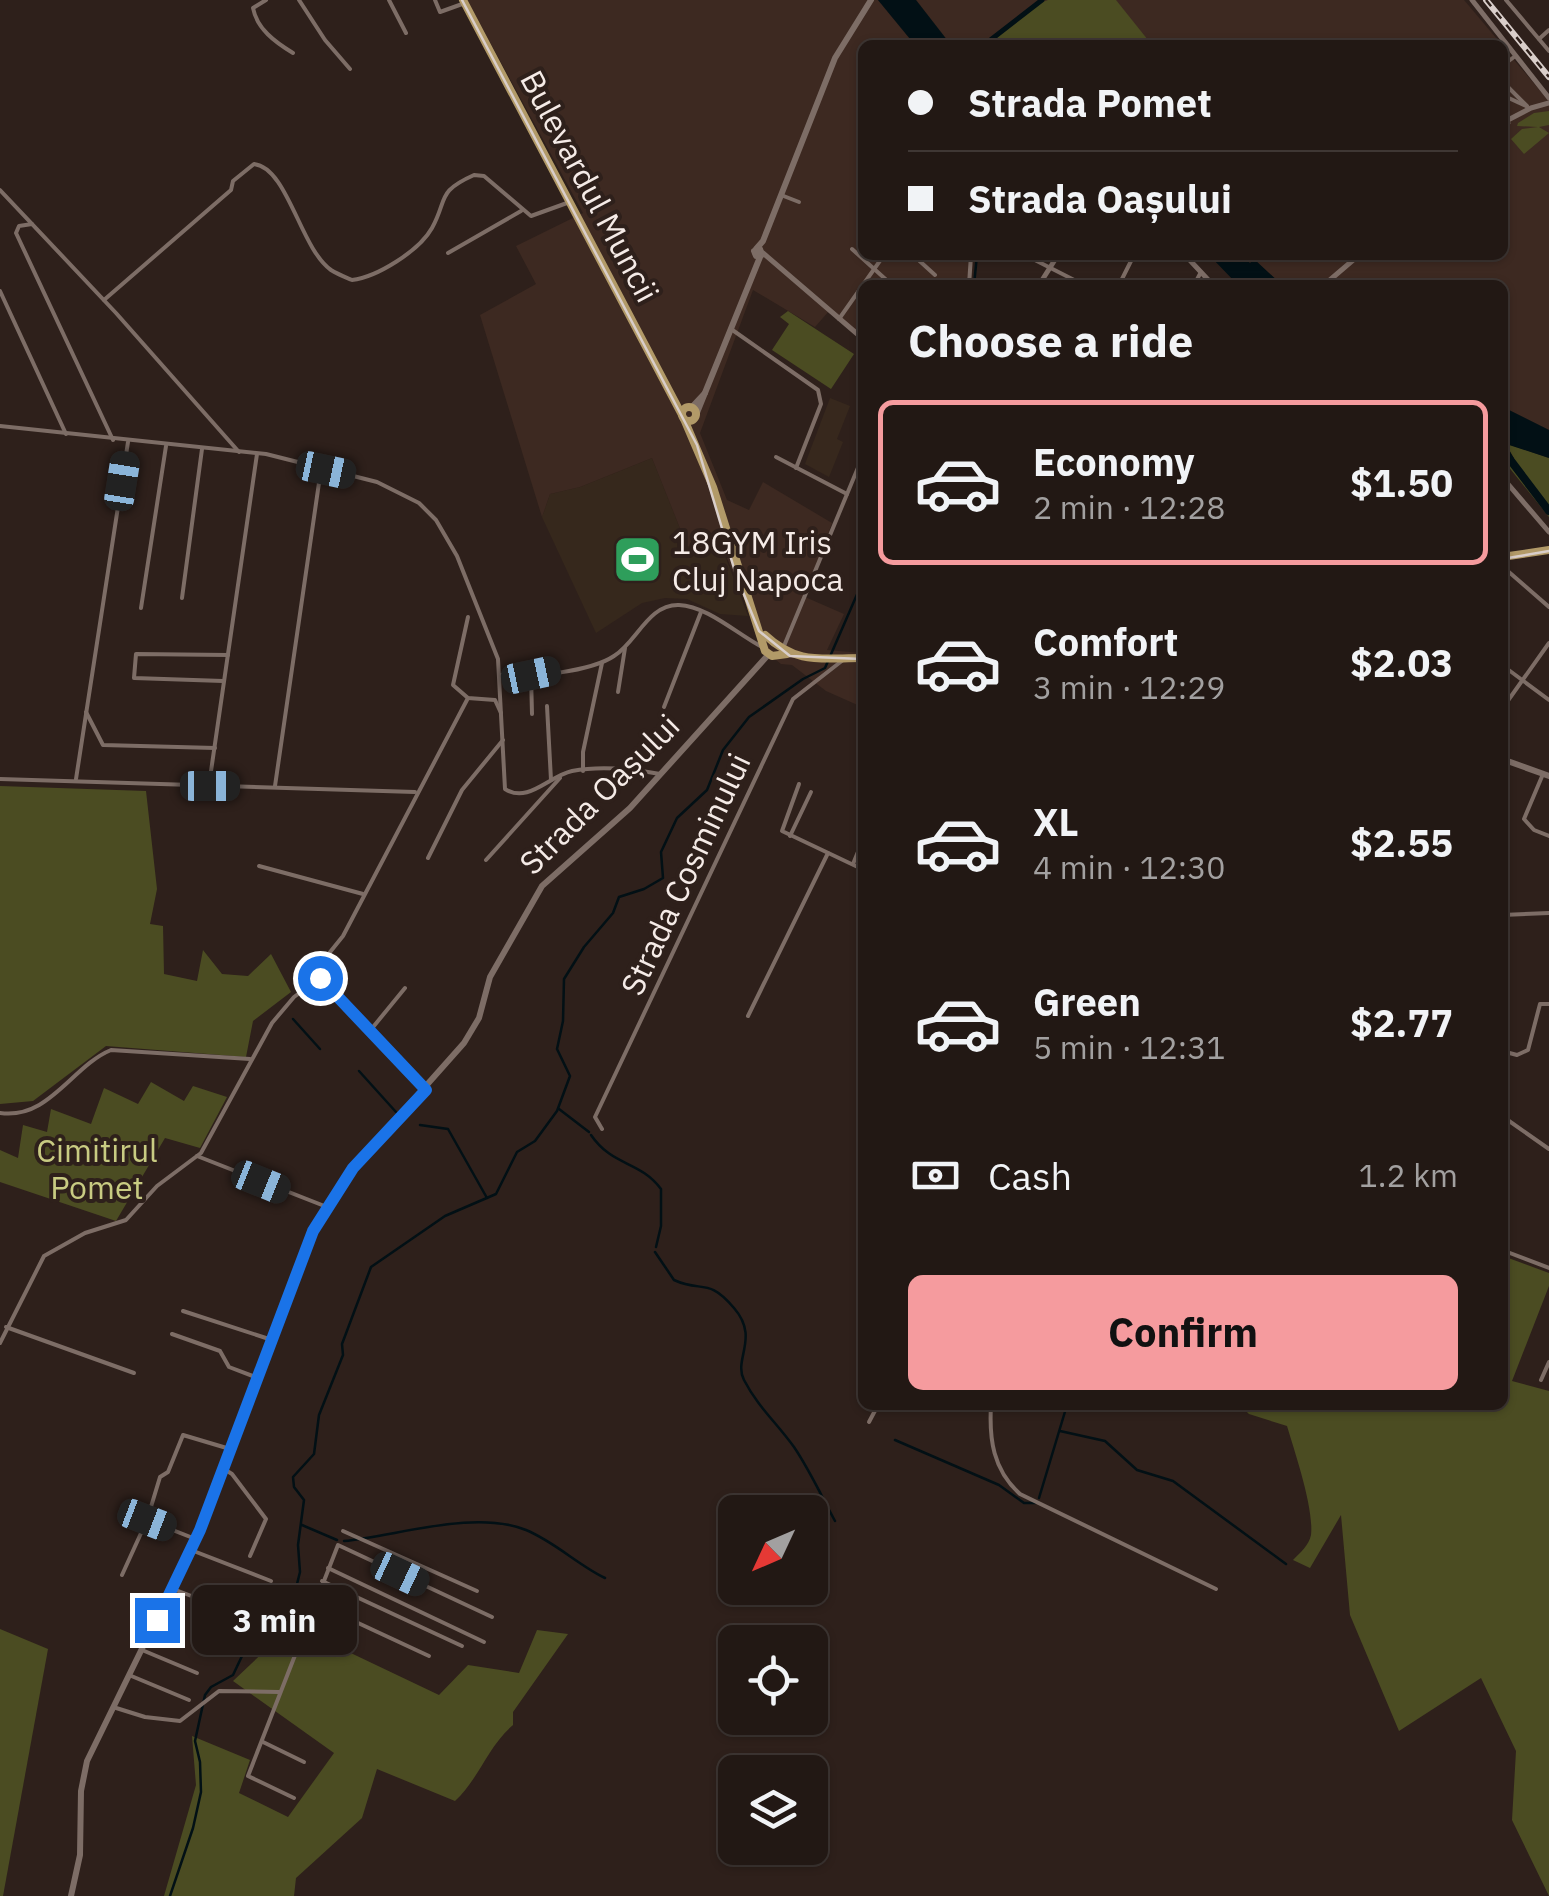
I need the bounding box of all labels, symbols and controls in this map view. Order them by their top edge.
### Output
street label: Bulevardul Muncii [511,63,669,309]
text: Strada Pomet [968,78,1212,127]
text: Strada Oașului [968,174,1232,223]
text: Choose a ride [908,311,1193,369]
text: Economy [1033,437,1195,486]
icon: car [913,438,1003,528]
car [102,449,142,513]
car [294,449,358,491]
text: $1.50 [1350,458,1453,507]
text: 2 min · 12:28 [1033,486,1226,528]
place label: 18GYM Iris Cluj Napoca [672,521,844,600]
sports icon: 18GYM Iris Cluj Napoca [611,534,663,586]
text: Comfort [1033,617,1178,666]
icon: car [913,618,1003,708]
text: $2.03 [1350,638,1453,687]
car [499,654,563,696]
text: 3 min · 12:29 [1033,666,1226,708]
street label: Strada Oașului [510,705,688,883]
street label: Strada Cosminului [611,746,759,1002]
car [180,771,240,801]
text: XL [1033,797,1079,846]
icon: car [913,798,1003,888]
text: $2.55 [1350,818,1453,867]
text: 4 min · 12:30 [1033,846,1226,888]
route start [298,956,343,1001]
text: Green [1033,977,1141,1026]
icon: car [913,978,1003,1068]
text: $2.77 [1350,998,1453,1047]
text: 5 min · 12:31 [1033,1026,1226,1068]
park label: Cimitirul Pomet [36,1129,158,1208]
icon: cash [908,1148,963,1203]
text: Cash [988,1151,1072,1200]
text: 1.2 km [1359,1154,1458,1196]
car [228,1157,294,1207]
button: Confirm [908,1275,1458,1390]
car [114,1495,180,1545]
north arrow [718,1495,828,1605]
map controls [718,1495,828,1865]
car [366,1548,434,1600]
callout: 3 min [192,1585,357,1655]
route end [135,1598,180,1643]
text: 3 min [233,1599,316,1641]
button: locate [718,1625,828,1735]
button: layers [718,1755,828,1865]

